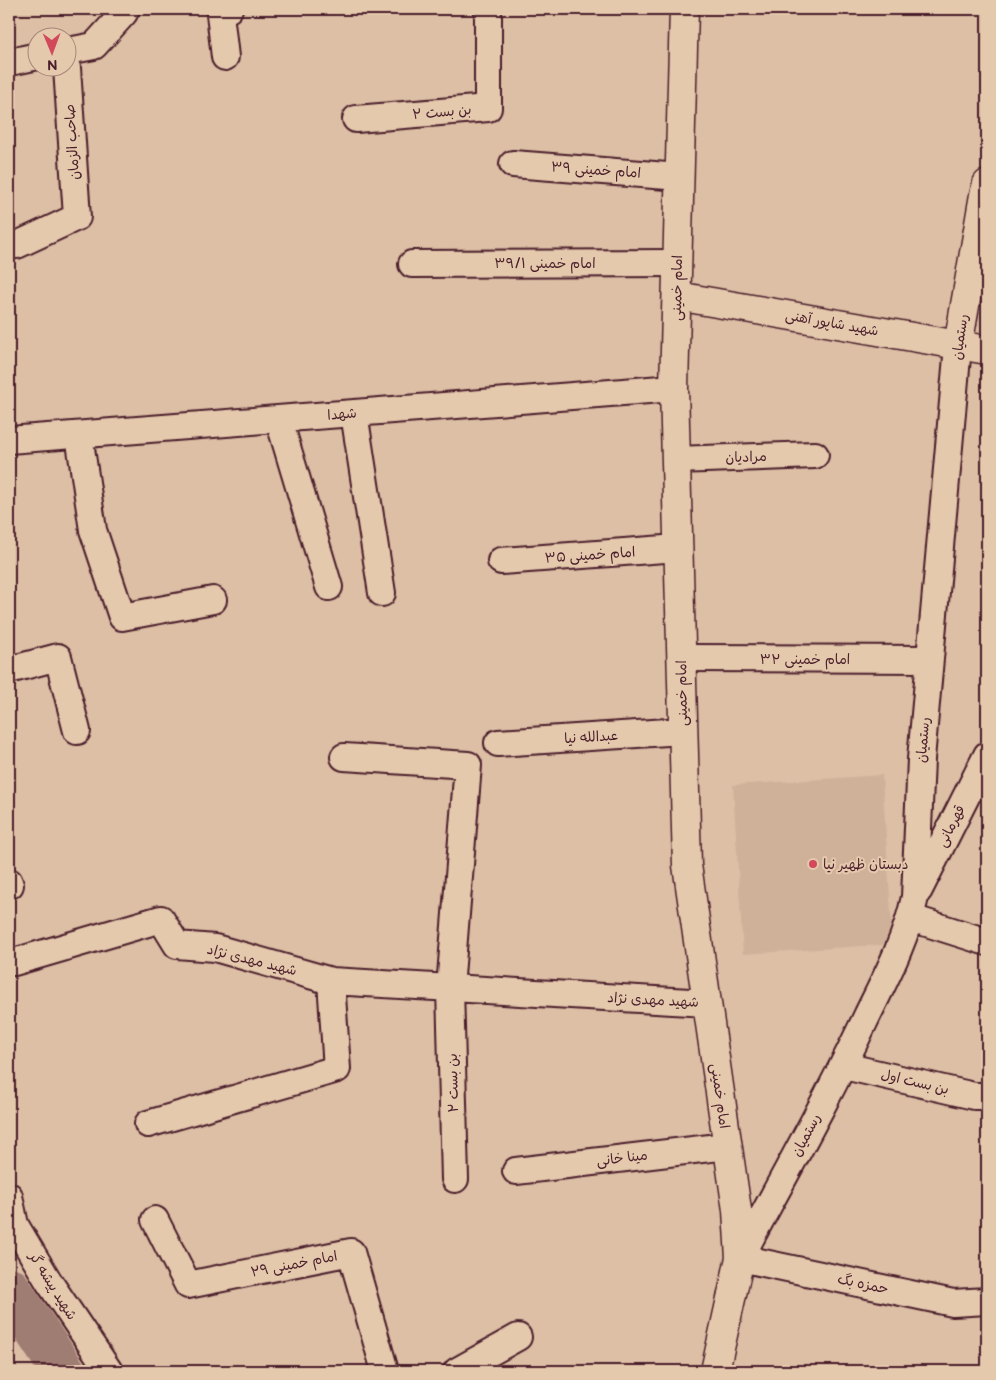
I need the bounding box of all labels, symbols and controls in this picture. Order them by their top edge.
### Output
north arrow [28,28,78,78]
text: N [47,56,58,73]
street label: بن بست ۲ [412,101,472,123]
street label: صاحب الزمان [61,104,83,180]
street label: امام خمینی ۳۹ [550,158,641,184]
street label: امام خمینی ۳۹/۱ [494,255,596,274]
street label: امام خمینی [668,255,688,321]
street label: شهید شاپور آهنی [784,306,880,341]
street label: رستمیان [948,313,972,361]
street label: شهدا [327,404,357,424]
street label: مرادیان [725,448,767,466]
street label: امام خمینی ۳۵ [544,543,636,569]
street label: امام خمینی ۳۲ [760,651,850,670]
street label: امام خمینی [673,660,693,726]
street label: رستمیان [913,716,933,764]
street label: عبدالله نیا [564,727,618,747]
street label: قهرمانی [933,802,969,850]
place label: دبستان ظهیر نیا [823,856,909,873]
marker: دبستان ظهیر نیا [807,858,819,870]
street label: شهید مهدی نژاد [205,941,299,979]
street label: شهید مهدی نژاد [607,989,699,1011]
street label: بن بست ۲ [444,1053,462,1113]
street label: امام خمینی [705,1062,733,1130]
street label: بن بست اول [879,1066,951,1098]
street label: رستمیان [788,1111,824,1159]
street label: مینا خانی [595,1146,649,1170]
street label: امام خمینی ۲۹ [249,1247,339,1283]
street label: شهید پیشه گر [24,1248,81,1324]
street label: حمزه بگ [836,1270,890,1298]

